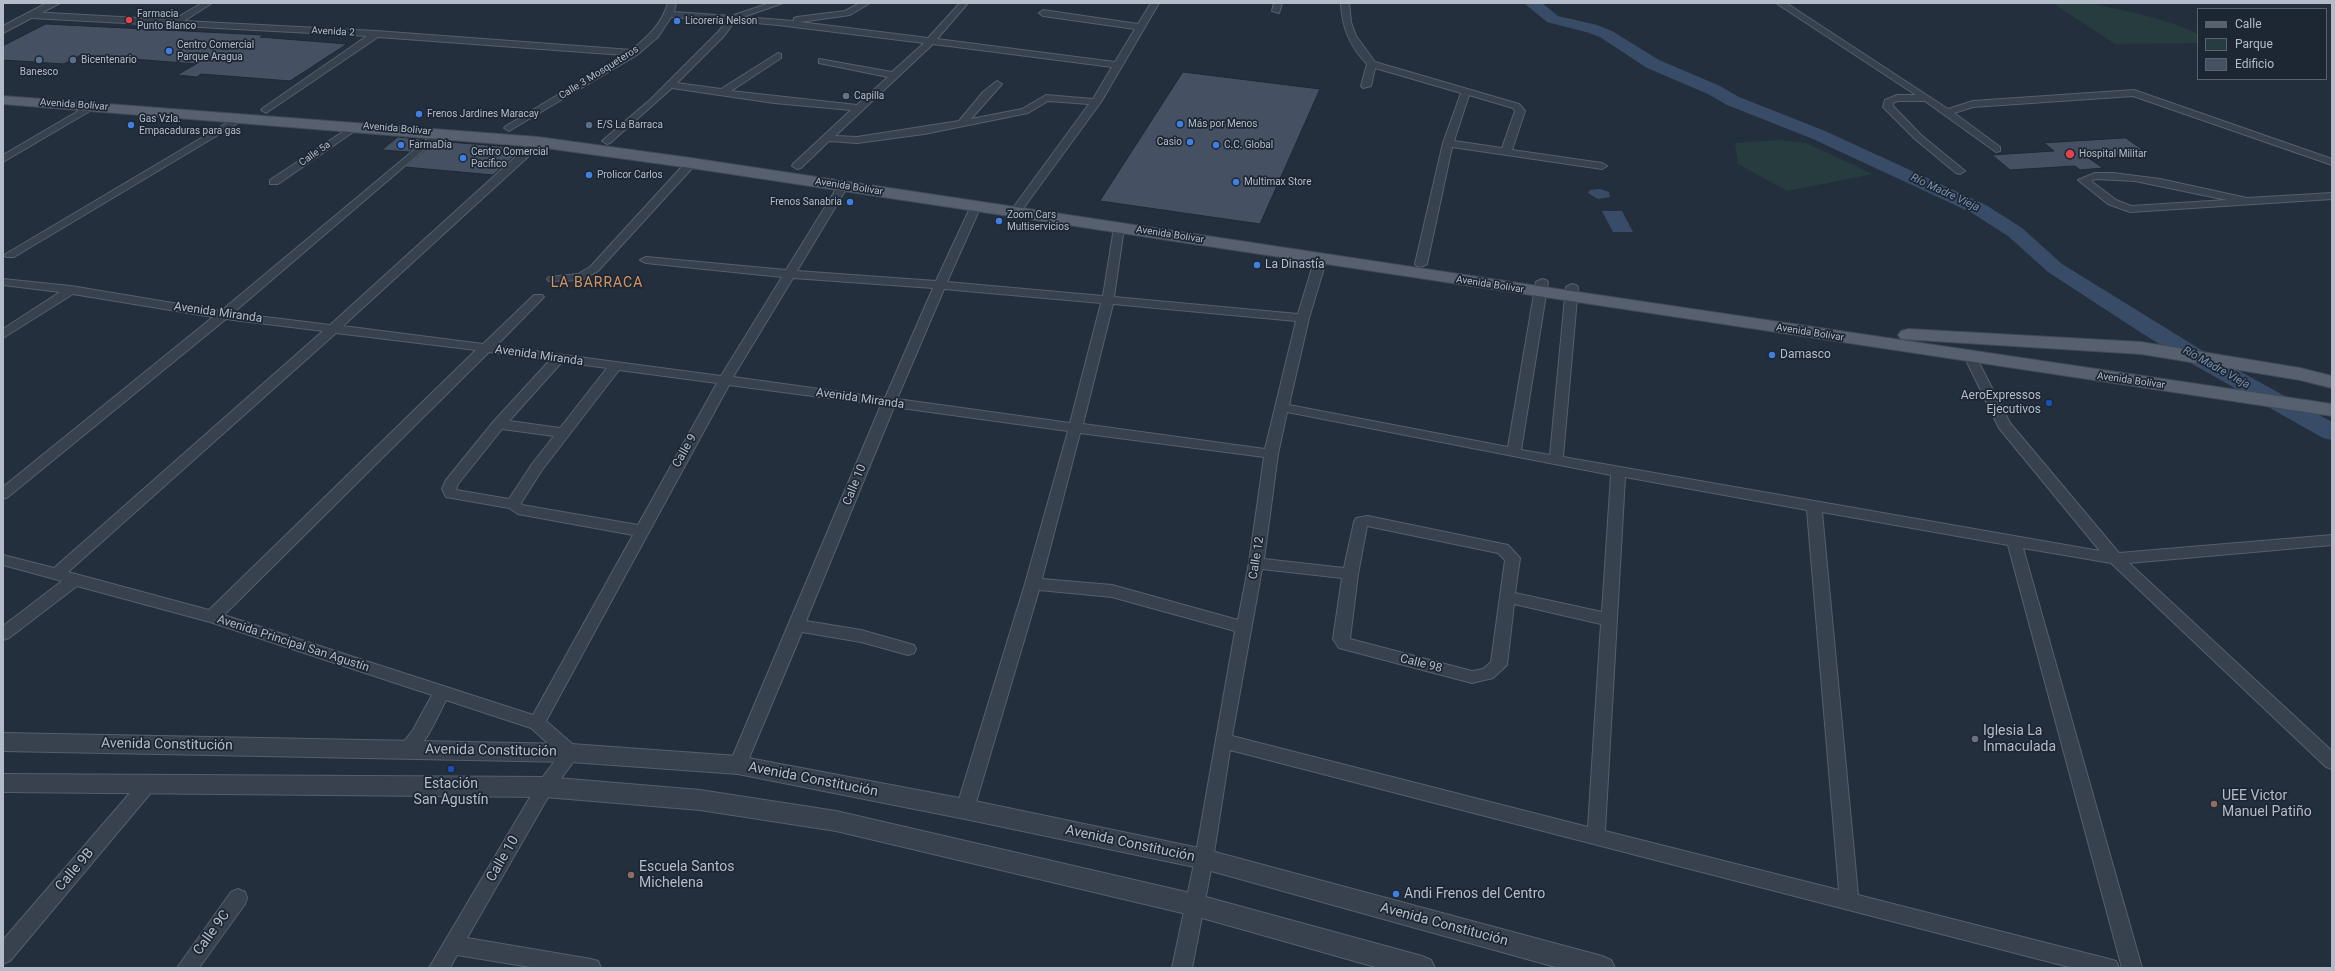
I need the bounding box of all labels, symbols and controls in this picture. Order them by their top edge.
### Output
place label: Farmacia Punto Blanco [137,8,196,32]
legend [2197,8,2327,80]
marker: Farmacia Punto Blanco [124,15,134,25]
place label: Licorería Nelson [685,15,757,27]
marker: Licorería Nelson [672,16,682,26]
text: Calle [2235,17,2262,31]
street label: Avenida 2 [311,25,355,39]
text: Parque [2235,37,2273,51]
place label: Centro Comercial Parque Aragua [177,39,254,62]
street label: Calle 3 Mosqueteros [557,44,641,102]
marker: Centro Comercial Parque Aragua [164,46,174,56]
place label: Bicentenario [81,54,137,66]
marker: Banesco [34,55,44,65]
marker: Bicentenario [68,55,78,65]
text: Edificio [2235,57,2274,71]
place label: Banesco [20,66,58,78]
place label: Capilla [854,90,884,102]
marker: Capilla [841,91,851,101]
street label: Avenida Bolívar [40,97,108,113]
place label: Frenos Jardines Maracay [427,108,539,120]
marker: Frenos Jardines Maracay [414,109,424,119]
place label: Gas Vzla. Empacaduras para gas [139,113,241,136]
place label: Más por Menos [1188,118,1257,130]
place label: E/S La Barraca [597,119,663,131]
marker: Más por Menos [1175,119,1185,129]
marker: Gas Vzla. Empacaduras para gas [126,120,136,130]
street label: Avenida Bolívar [362,120,432,138]
marker: E/S La Barraca [584,120,594,130]
place label: Casio [1157,136,1182,148]
marker: Casio [1185,137,1195,147]
street label: Calle 5a [297,139,333,169]
place label: FarmaDía [409,139,452,151]
place label: C.C. Global [1224,139,1273,151]
marker: FarmaDía [396,140,406,150]
marker: C.C. Global [1211,140,1221,150]
place label: Centro Comercial Pacífico [471,146,548,170]
marker: Hospital Militar [2064,148,2076,160]
place label: Hospital Militar [2079,148,2147,160]
marker: Centro Comercial Pacífico [458,153,468,163]
place label: Prolicor Carlos [597,169,663,181]
marker: Prolicor Carlos [584,170,594,180]
water label: Río Madre Vieja [1908,171,1982,215]
street label: Avenida Bolívar [814,176,884,198]
place label: Multimax Store [1244,176,1311,188]
marker: Multimax Store [1231,177,1241,187]
place label: Frenos Sanabria [770,196,842,208]
marker: Frenos Sanabria [845,197,855,207]
place label: Zoom Cars Multiservicios [1007,209,1069,232]
marker: Zoom Cars Multiservicios [994,216,1004,226]
street label: Avenida Bolívar [1135,224,1205,246]
place label: La Dinastía [1265,258,1325,272]
marker: La Dinastía [1252,260,1262,270]
street label: Avenida Bolívar [1455,274,1525,296]
district label: LA BARRACA [551,275,643,291]
street label: Avenida Miranda [173,300,263,326]
street label: Avenida Bolívar [1775,322,1845,344]
street label: Avenida Miranda [494,343,584,369]
water label: Río Madre Vieja [2180,344,2252,392]
place label: Damasco [1780,348,1831,362]
marker: Damasco [1767,350,1777,360]
street label: Avenida Bolívar [2096,370,2166,392]
street label: Avenida Miranda [815,386,905,412]
place label: AeroExpressos Ejecutivos [1961,389,2041,417]
marker: AeroExpressos Ejecutivos [2044,398,2054,408]
street label: Calle 9 [670,432,700,470]
street label: Calle 10 [840,462,870,508]
street label: Calle 12 [1247,536,1267,580]
street label: Avenida Principal San Agustín [215,613,371,675]
street label: Calle 98 [1398,652,1444,676]
place label: Iglesia La Inmaculada [1983,723,2056,756]
marker: Iglesia La Inmaculada [1970,734,1980,744]
street label: Avenida Constitución [101,735,233,755]
street label: Avenida Constitución [425,741,557,761]
street label: Avenida Constitución [747,759,879,801]
marker: Estación San Agustín [446,764,456,774]
place label: Estación San Agustín [414,776,488,808]
place label: UEE Victor Manuel Patiño [2222,788,2312,820]
marker: UEE Victor Manuel Patiño [2209,799,2219,809]
street label: Avenida Constitución [1064,822,1196,866]
street label: Calle 10 [483,833,523,885]
street label: Calle 9B [52,845,98,895]
place label: Escuela Santos Michelena [639,859,734,892]
marker: Escuela Santos Michelena [626,870,636,880]
place label: Andi Frenos del Centro [1404,886,1545,902]
marker: Andi Frenos del Centro [1391,889,1401,899]
street label: Avenida Constitución [1378,900,1510,950]
street label: Calle 9C [190,907,234,959]

